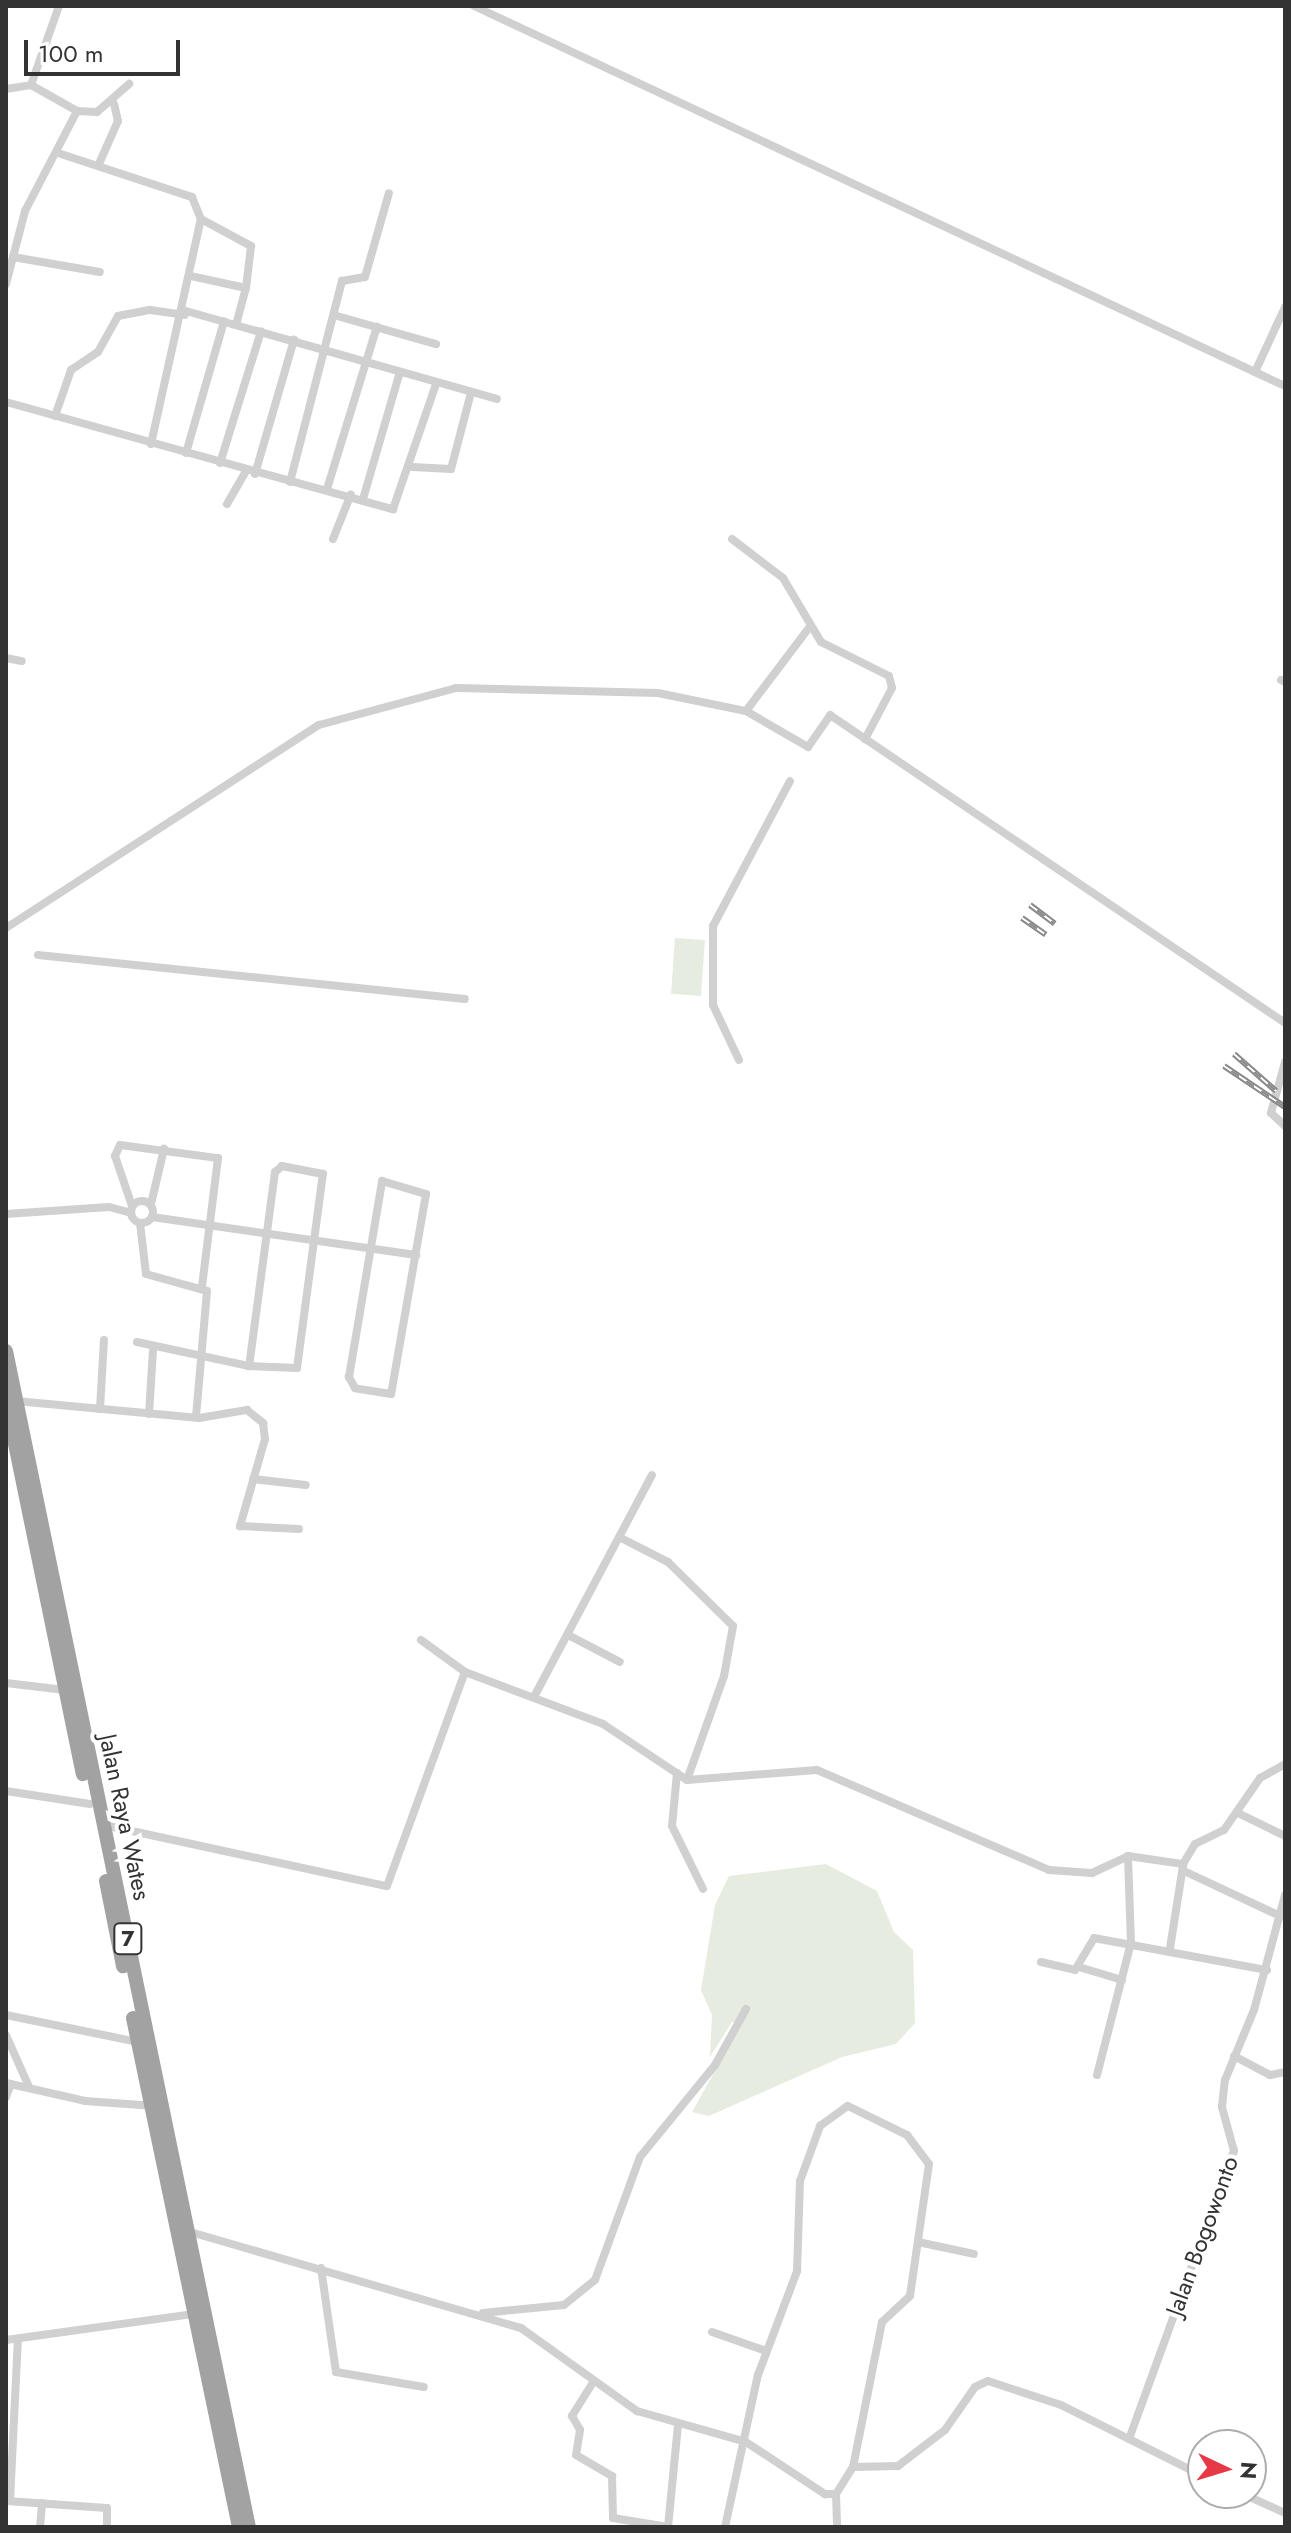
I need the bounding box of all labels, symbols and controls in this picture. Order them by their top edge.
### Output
scale bar [28,24,184,74]
text: 100 m [38,36,104,71]
street label: Jalan Raya Wates [93,1731,157,1903]
road number: 7 [112,1921,144,1957]
street label: Jalan Bogowonto [1160,2152,1244,2320]
north arrow [1187,2429,1267,2509]
text: N [1232,2461,1266,2480]

